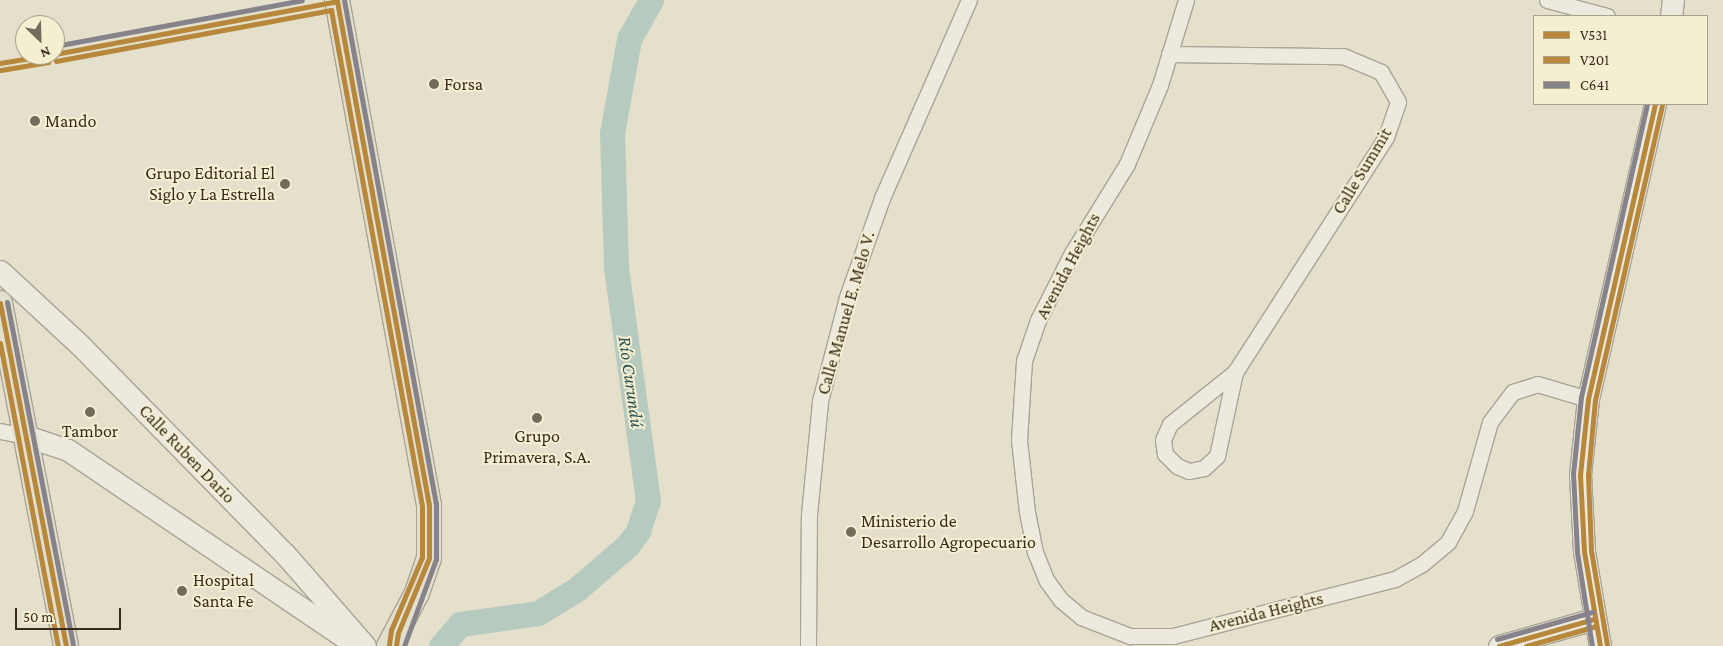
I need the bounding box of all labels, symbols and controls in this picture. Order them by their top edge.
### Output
north arrow [15,15,65,65]
legend [1533,15,1708,105]
text: V531 [1580,27,1607,43]
text: N [38,44,53,62]
text: V201 [1580,52,1609,68]
place label: Forsa [444,73,483,95]
text: C641 [1580,77,1609,93]
marker: Forsa [428,78,440,90]
place label: Mando [45,110,96,132]
marker: Mando [29,115,41,127]
street label: Calle Summit [1328,124,1396,218]
place label: Grupo Editorial El Siglo y La Estrella [145,163,275,205]
marker: Grupo Editorial El Siglo y La Estrella [279,178,291,190]
street label: Avenida Heights [1031,209,1105,323]
street label: Calle Manuel E. Melo V. [812,229,880,397]
water label: Río Curundú [613,335,649,429]
street label: Calle Ruben Dario [134,400,240,508]
marker: Tambor [84,406,96,418]
marker: Grupo Primavera, S.A. [531,412,543,424]
place label: Tambor [62,420,118,442]
place label: Grupo Primavera, S.A. [483,426,591,468]
place label: Ministerio de Desarrollo Agropecuario [861,511,1036,554]
marker: Ministerio de Desarrollo Agropecuario [845,526,857,538]
place label: Hospital Santa Fe [193,570,254,612]
marker: Hospital Santa Fe [175,584,189,598]
street label: Avenida Heights [1207,587,1325,637]
scale bar [18,598,124,630]
text: 50 m [23,609,53,625]

